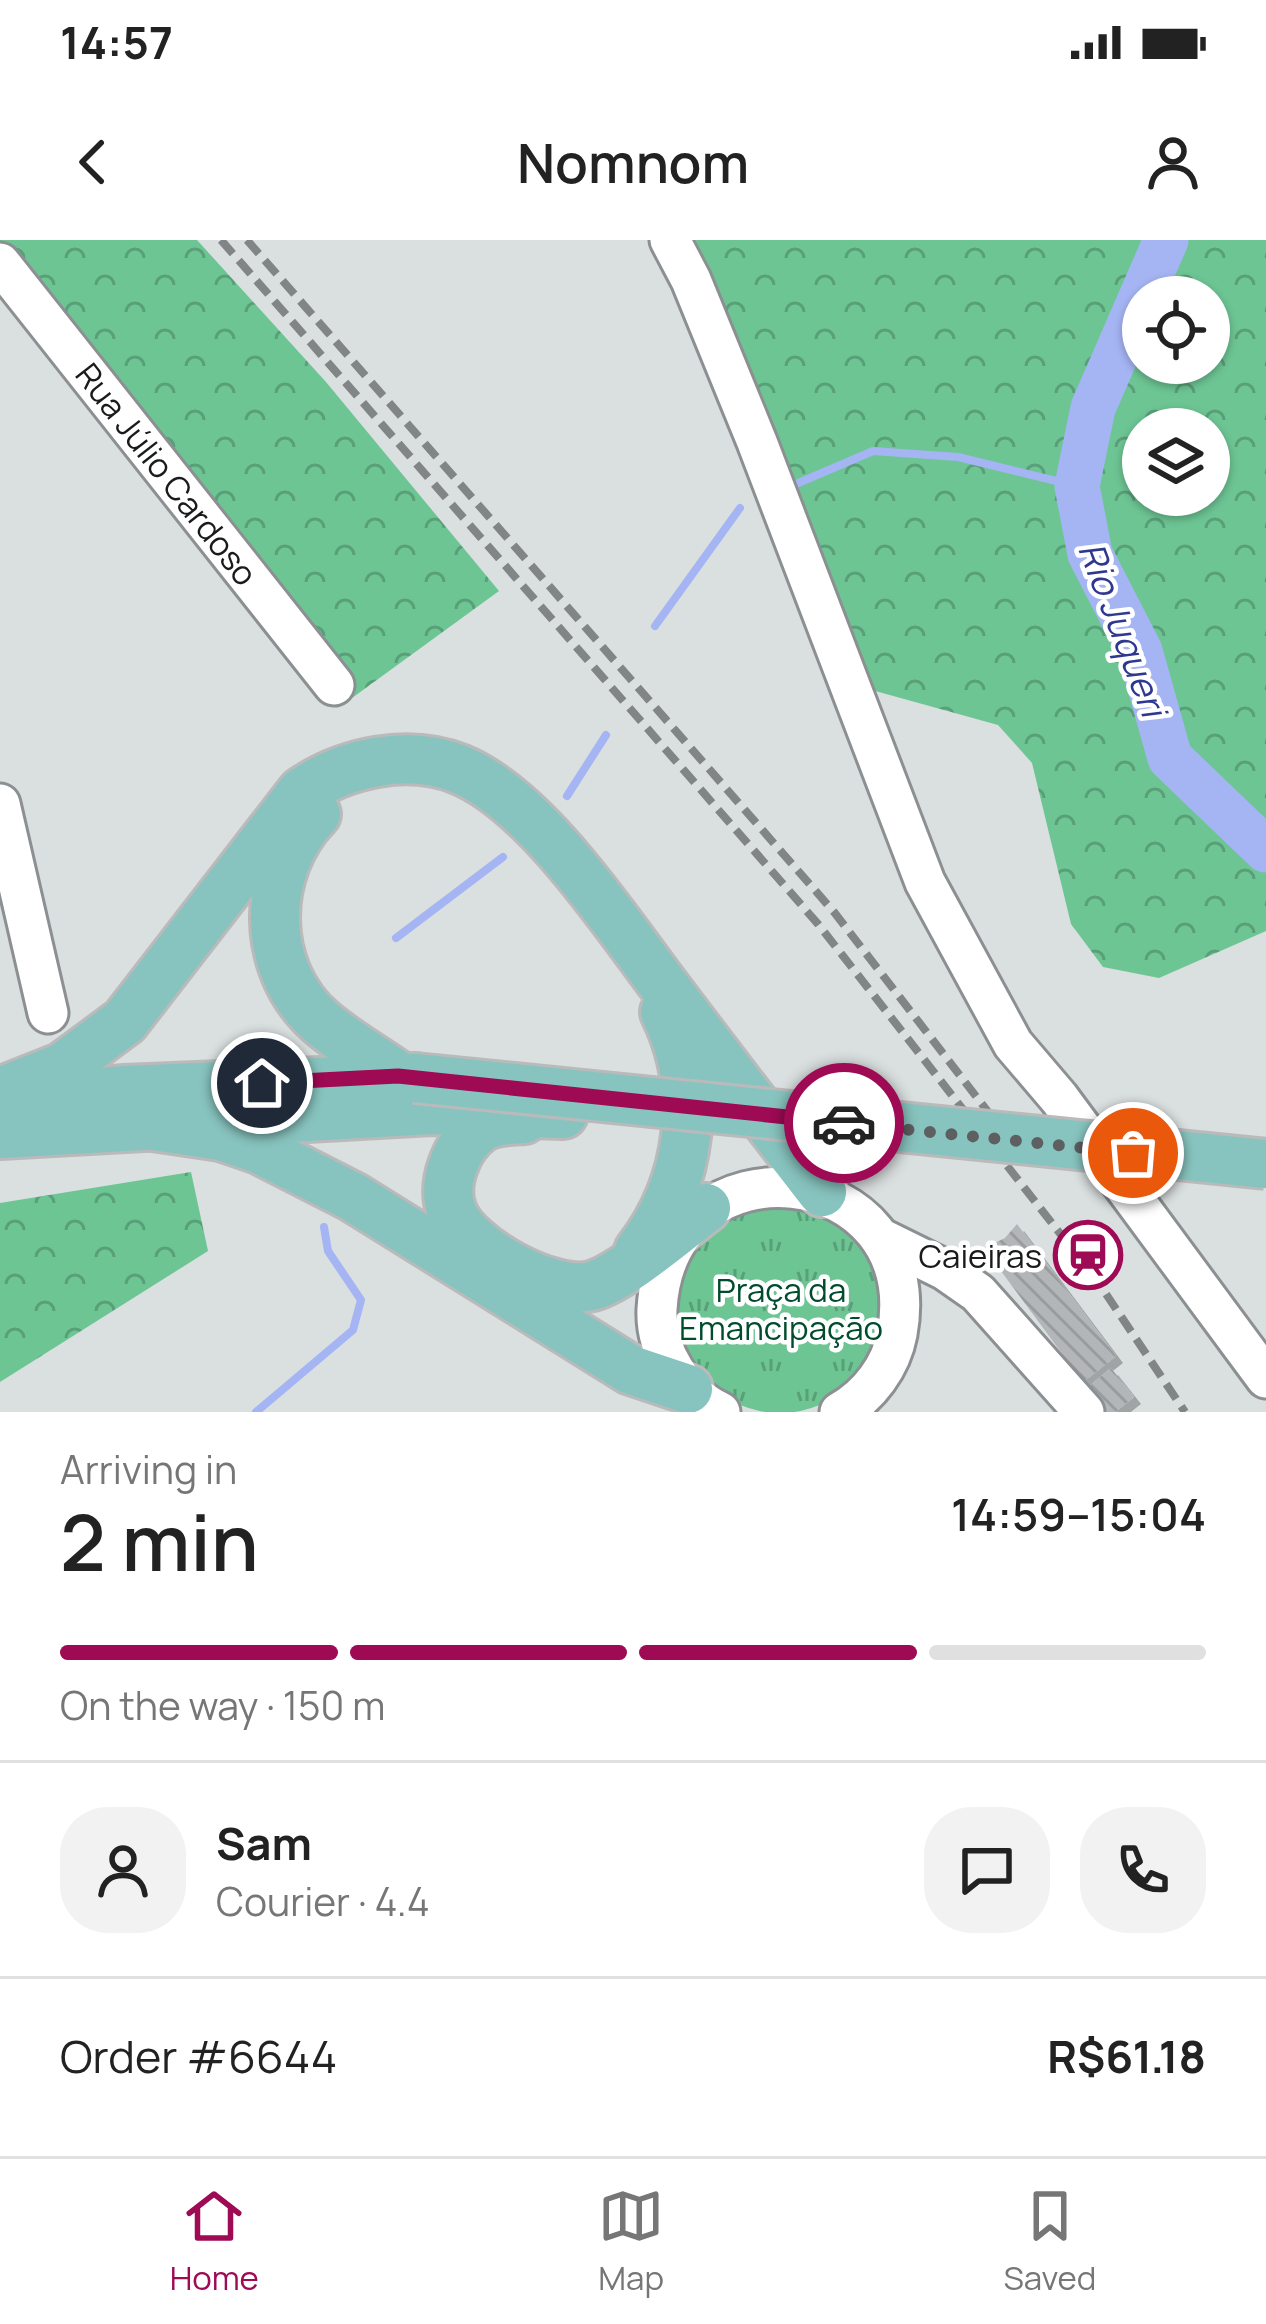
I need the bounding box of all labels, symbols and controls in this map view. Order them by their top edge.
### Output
text: 14:57 [60,11,173,73]
text: Nomnom [517,125,749,199]
icon: back [60,129,126,195]
icon: person [1140,129,1206,195]
map controls [1122,276,1230,516]
button: locate [1122,276,1230,384]
street label: Rua Júlio Cardoso [66,353,268,595]
button: layers [1122,408,1230,516]
water label: Rio Juqueri [1067,535,1180,727]
pin [211,1032,313,1134]
icon: home [229,1050,295,1116]
courier [784,1063,904,1183]
icon: car [811,1090,877,1156]
pin [1082,1102,1184,1204]
icon: bag [1100,1120,1166,1186]
station icon: Caieiras [1053,1220,1123,1290]
place label: Caieiras [918,1233,1042,1278]
park label: Praça da Emancipação [679,1267,883,1350]
text: Arriving in [60,1442,237,1496]
text: 14:59–15:04 [951,1483,1206,1545]
text: 2 min [60,1488,259,1594]
text: On the way · 150 m [60,1678,385,1732]
button: person [60,1807,186,1933]
button: chat [924,1807,1050,1933]
button: phone [1080,1807,1206,1933]
text: Sam [216,1812,312,1874]
text: Courier · 4.4 [216,1874,430,1928]
text: Order #6644 [60,2025,337,2087]
text: R$61.18 [1047,2025,1206,2087]
tab: Home [170,2183,259,2300]
tab: Map [598,2183,664,2300]
tab: Saved [1003,2183,1096,2300]

